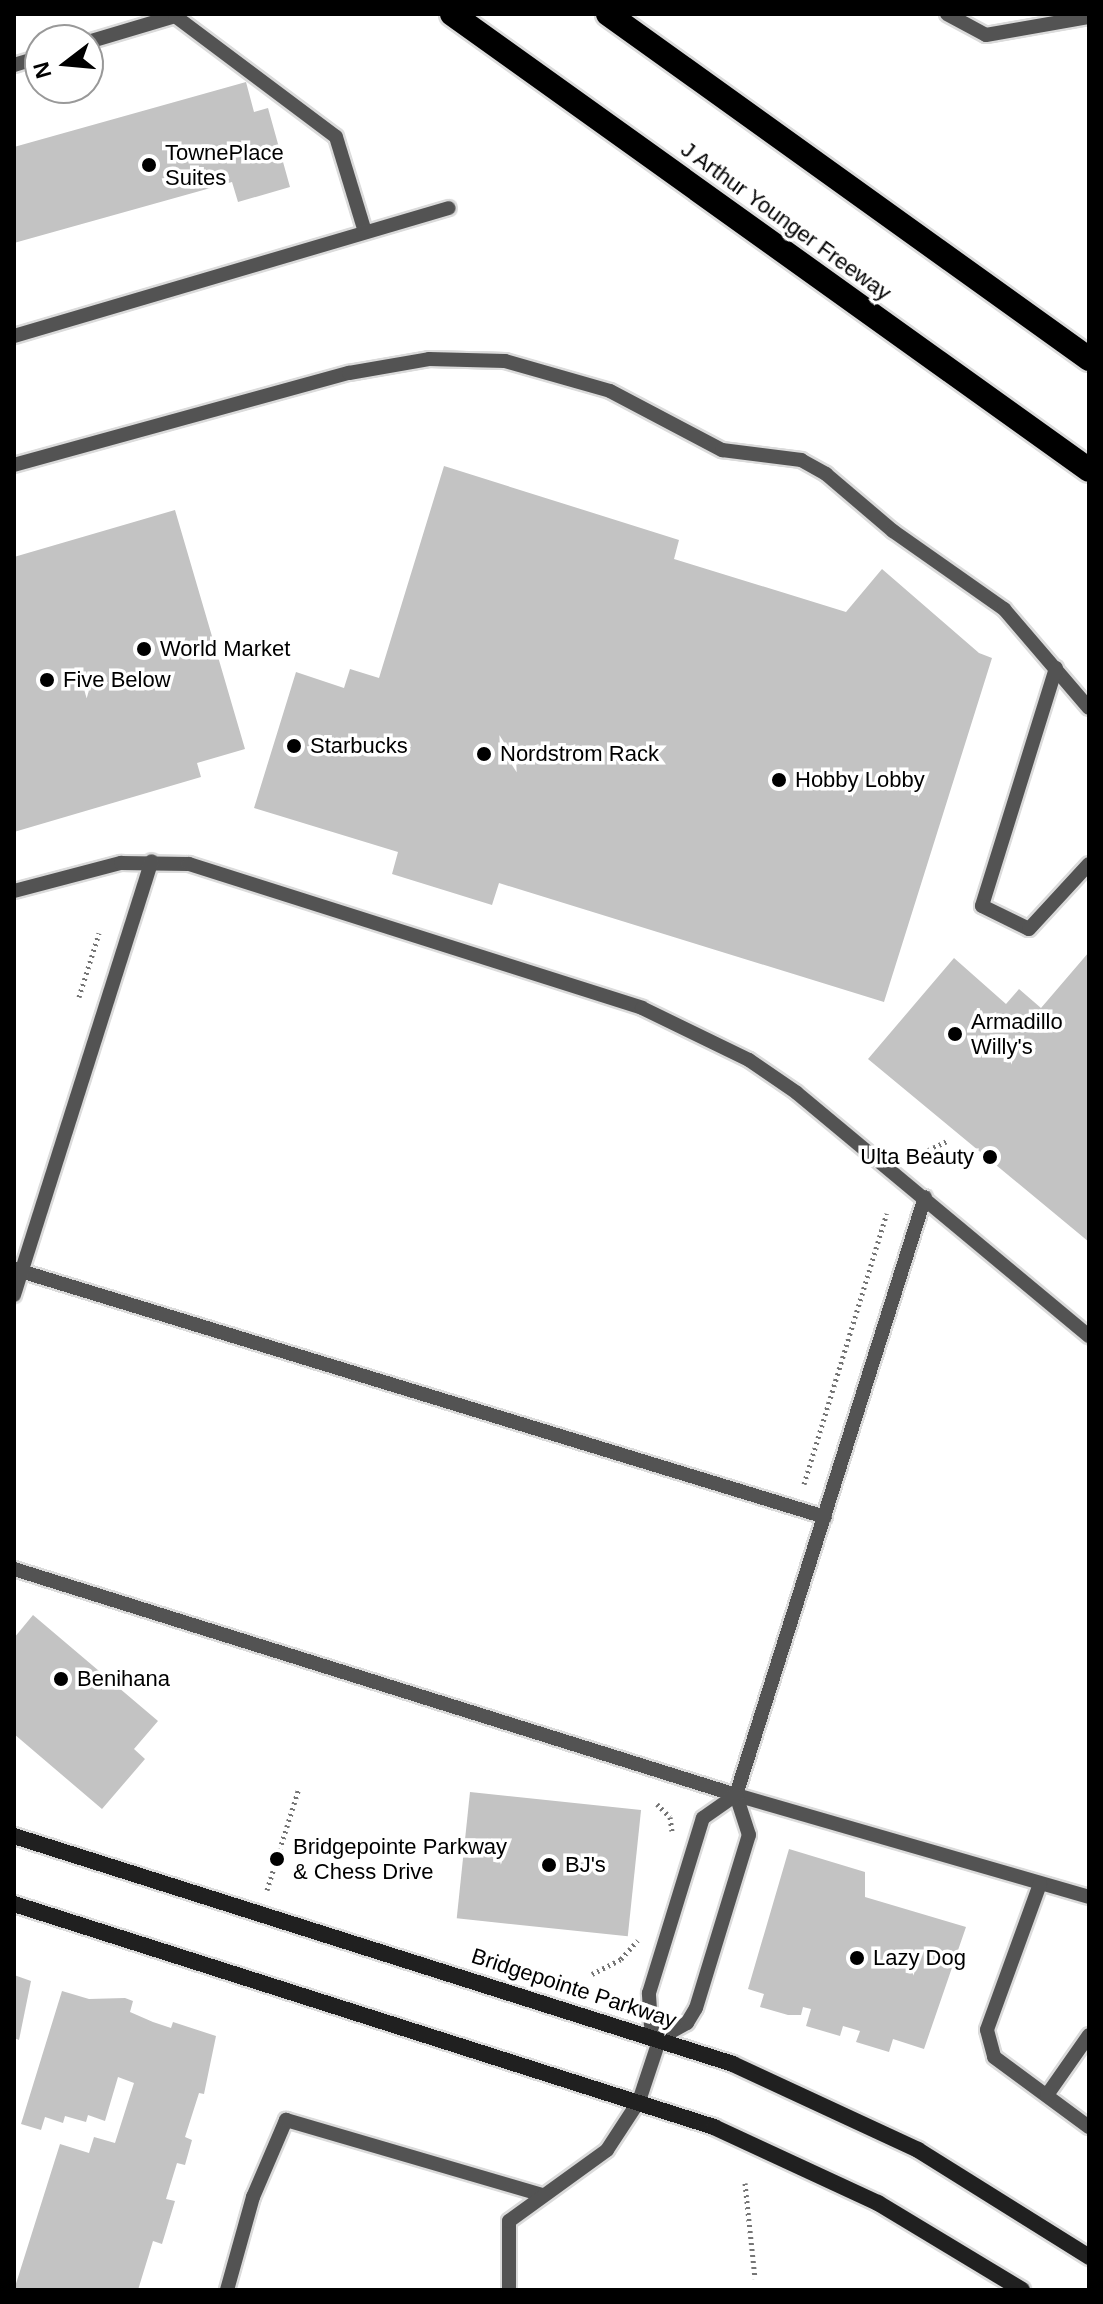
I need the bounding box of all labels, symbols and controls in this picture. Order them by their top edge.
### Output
north arrow [24,24,104,104]
text: N [28,59,57,81]
street label: J Arthur Younger Freeway [675,135,897,307]
place label: TownePlace Suites [165,139,284,190]
marker: TownePlace Suites [140,156,158,174]
place label: World Market [160,636,290,662]
marker: World Market [135,640,153,658]
place label: Five Below [63,667,171,693]
marker: Five Below [38,671,56,689]
place label: Starbucks [310,733,408,759]
marker: Starbucks [285,737,303,755]
place label: Nordstrom Rack [500,741,659,767]
marker: Nordstrom Rack [475,745,493,763]
place label: Hobby Lobby [795,767,925,793]
marker: Hobby Lobby [770,771,788,789]
place label: Armadillo Willy's [971,1008,1063,1060]
marker: Armadillo Willy's [946,1025,964,1043]
place label: Ulta Beauty [860,1144,974,1170]
marker: Ulta Beauty [981,1148,999,1166]
place label: Benihana [77,1666,170,1692]
marker: Benihana [52,1670,70,1688]
place label: Bridgepointe Parkway & Chess Drive [293,1833,507,1884]
marker: Bridgepointe Parkway & Chess Drive [268,1850,286,1868]
place label: BJ's [565,1852,606,1878]
marker: BJ's [540,1856,558,1874]
street label: Bridgepointe Parkway [468,1942,680,2034]
place label: Lazy Dog [873,1945,966,1971]
marker: Lazy Dog [848,1949,866,1967]

